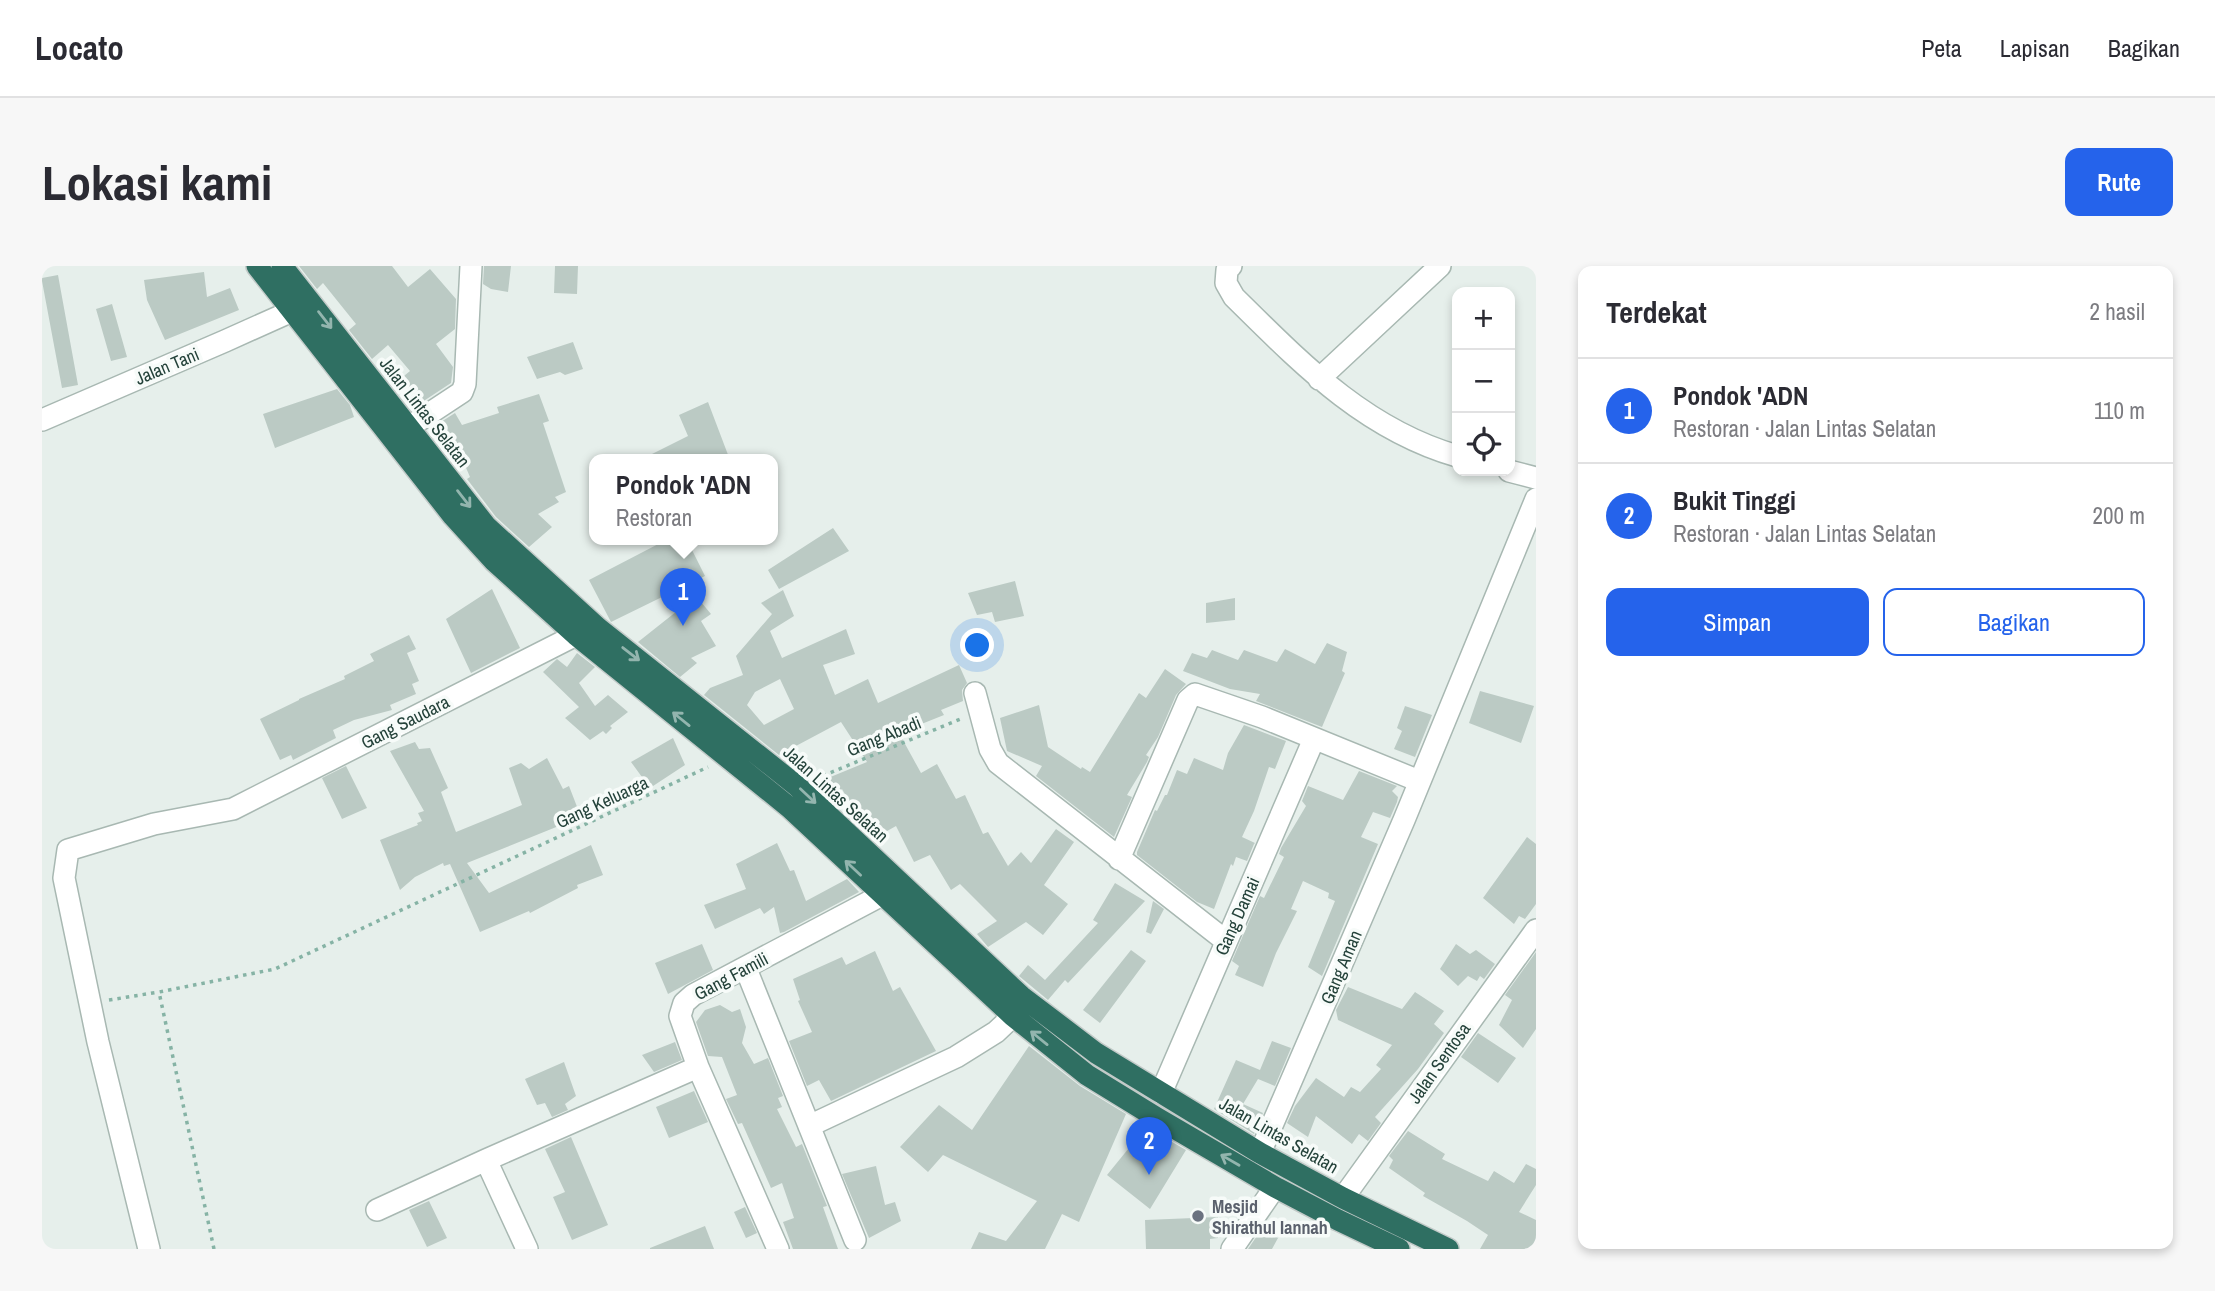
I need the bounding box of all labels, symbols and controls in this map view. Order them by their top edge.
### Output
text: Locato [35,26,124,70]
text: Peta [1921,32,1962,64]
text: Lapisan [2000,32,2070,64]
text: Bagikan [2108,32,2180,64]
button: Rute [2065,148,2173,216]
text: Lokasi kami [42,149,272,215]
map controls [1452,287,1515,476]
button: + [1452,287,1515,350]
text: Terdekat [1606,292,1707,332]
text: 2 hasil [2089,296,2145,327]
one-way arrow [317,310,332,328]
street label: Jalan Tani [131,341,203,391]
button: − [1452,350,1515,413]
street label: Jalan Lintas Selatan [374,352,476,472]
text: Pondok 'ADN [1673,378,1808,413]
text: 1 [1624,395,1634,426]
text: 110 m [2094,395,2145,426]
button: locate [1452,413,1515,476]
text: Restoran · Jalan Lintas Selatan [1673,413,1936,444]
popup [589,454,778,545]
text: Pondok 'ADN [616,467,751,502]
text: Bukit Tinggi [1673,483,1796,518]
one-way arrow [457,490,472,508]
text: 2 [1624,500,1634,531]
text: 200 m [2093,500,2145,531]
text: Restoran [616,502,692,533]
text: Restoran · Jalan Lintas Selatan [1673,518,1936,549]
pin: 1 [660,568,706,626]
button: Simpan [1606,588,1869,656]
button: Bagikan [1883,588,2145,656]
your location [960,628,994,662]
one-way arrow [621,646,639,661]
street label: Gang Saudara [357,689,453,755]
street label: Gang Abadi [843,710,925,762]
one-way arrow [673,711,691,727]
street label: Jalan Lintas Selatan [778,740,894,848]
street label: Gang Keluarga [552,770,652,834]
one-way arrow [799,788,816,805]
one-way arrow [844,860,862,876]
street label: Gang Damai [1209,873,1265,959]
street label: Gang Aman [1314,926,1368,1008]
street label: Gang Famili [690,946,772,1006]
street label: Jalan Sentosa [1402,1018,1476,1108]
one-way arrow [1031,1030,1049,1046]
street label: Jalan Lintas Selatan [1215,1091,1343,1179]
pin: 2 [1126,1117,1172,1175]
one-way arrow [1221,1153,1241,1167]
place label: Mesjid Shirathul Iannah [1212,1194,1328,1240]
marker: Mesjid Shirathul Iannah [1190,1208,1206,1224]

